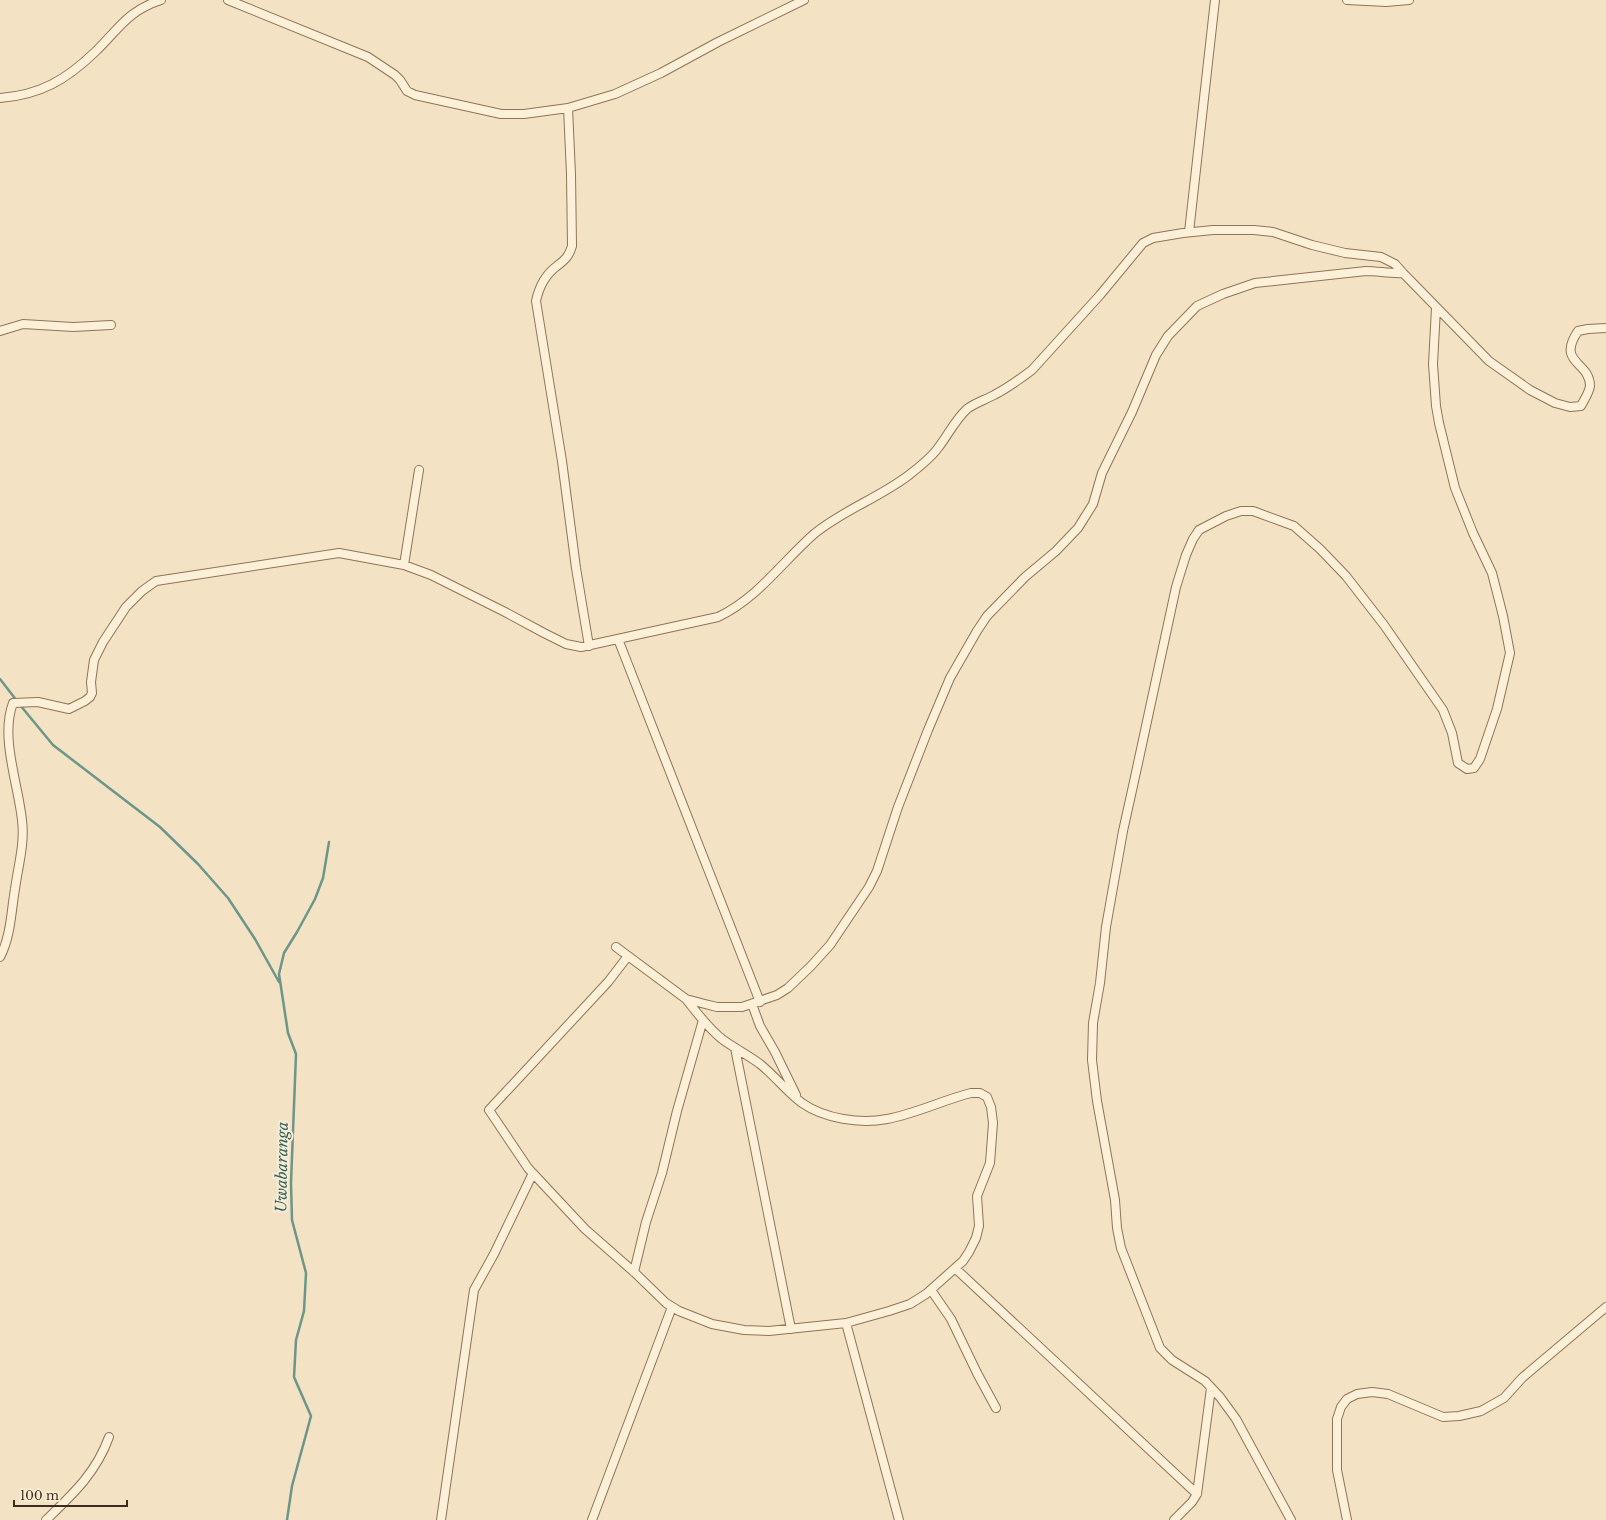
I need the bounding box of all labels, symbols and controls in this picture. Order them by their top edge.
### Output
water label: Uwabaranga [271,1121,292,1213]
scale bar [14,1482,127,1508]
text: 100 m [20,1488,59,1503]

